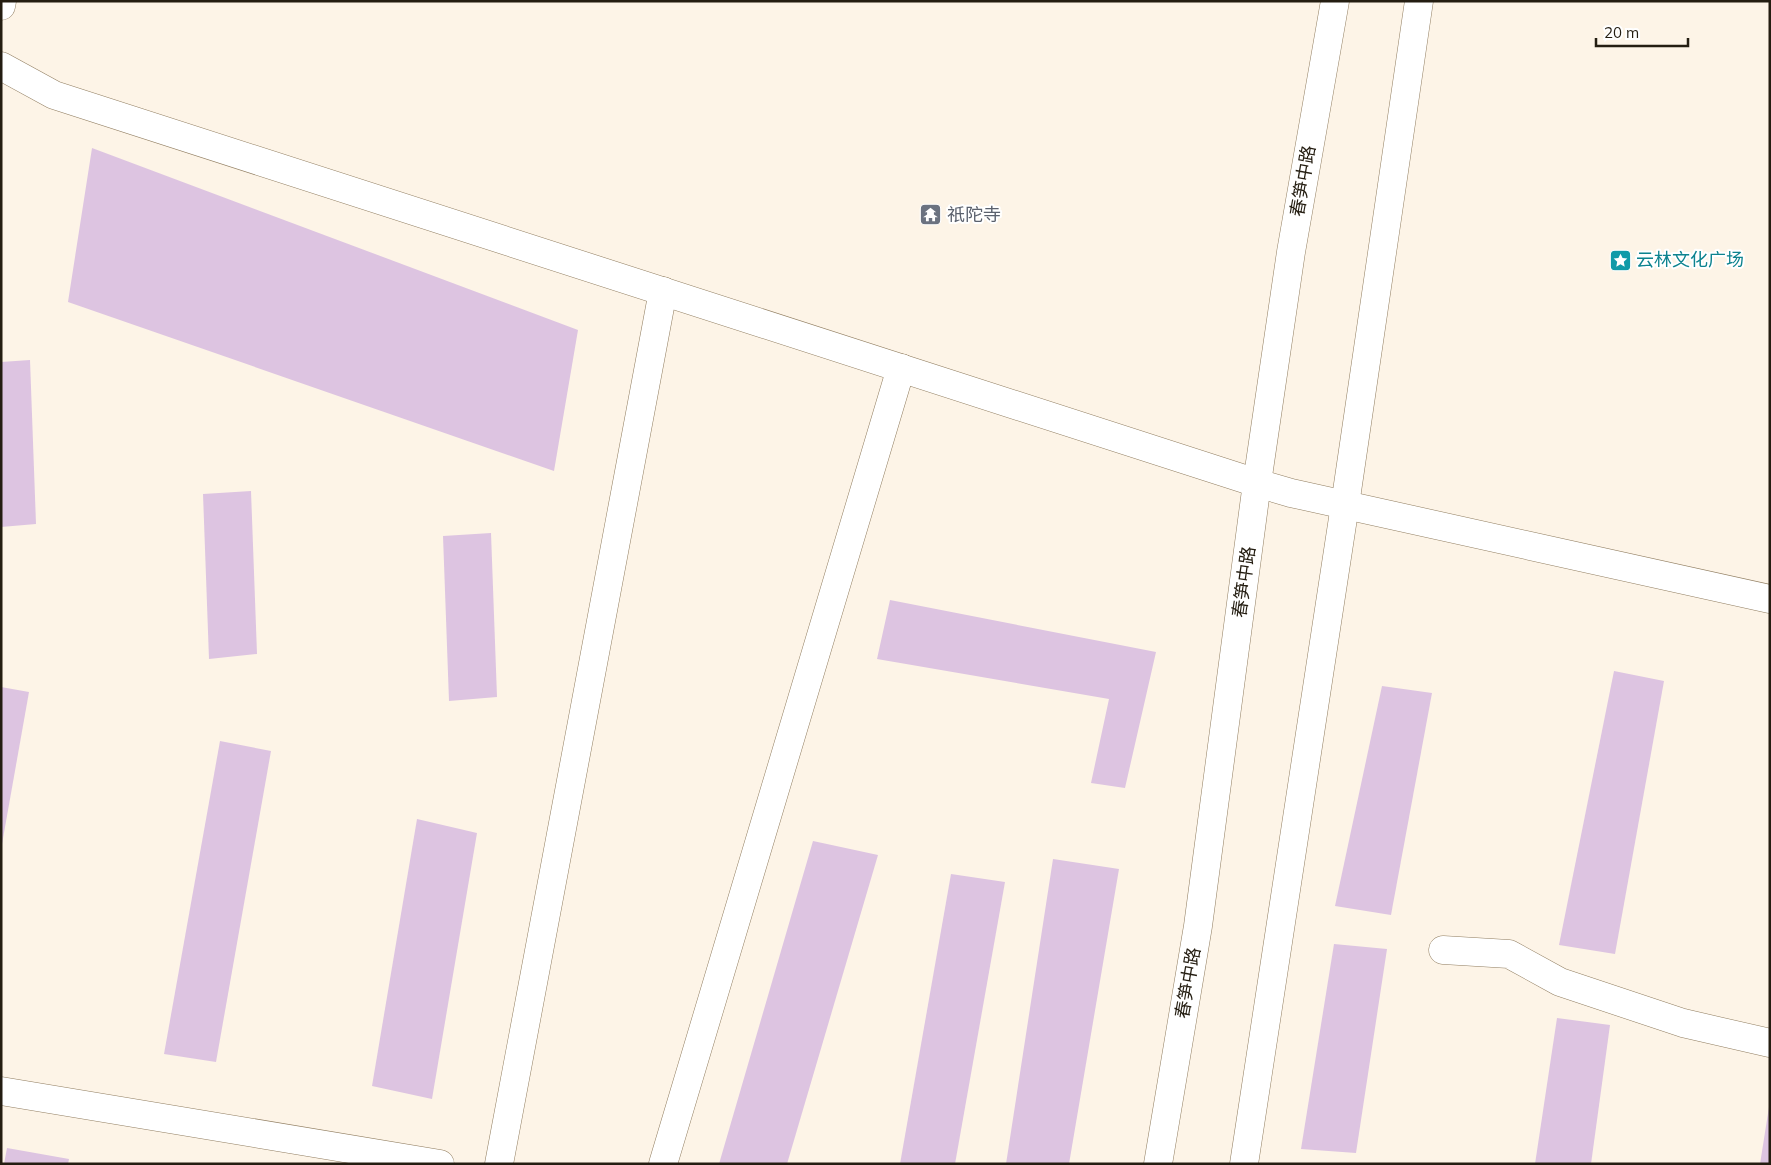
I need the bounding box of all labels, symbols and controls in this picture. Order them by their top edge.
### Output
scale bar [1596,15,1688,47]
text: 20 m [1604,23,1639,42]
street label: 春笋中路 [1285,143,1320,218]
temple icon: 祇陀寺 [919,203,943,227]
place label: 祇陀寺 [947,203,1001,226]
place icon: 云林文化广场 [1608,248,1632,272]
place label: 云林文化广场 [1636,248,1744,271]
street label: 春笋中路 [1227,545,1260,619]
street label: 春笋中路 [1170,945,1205,1020]

